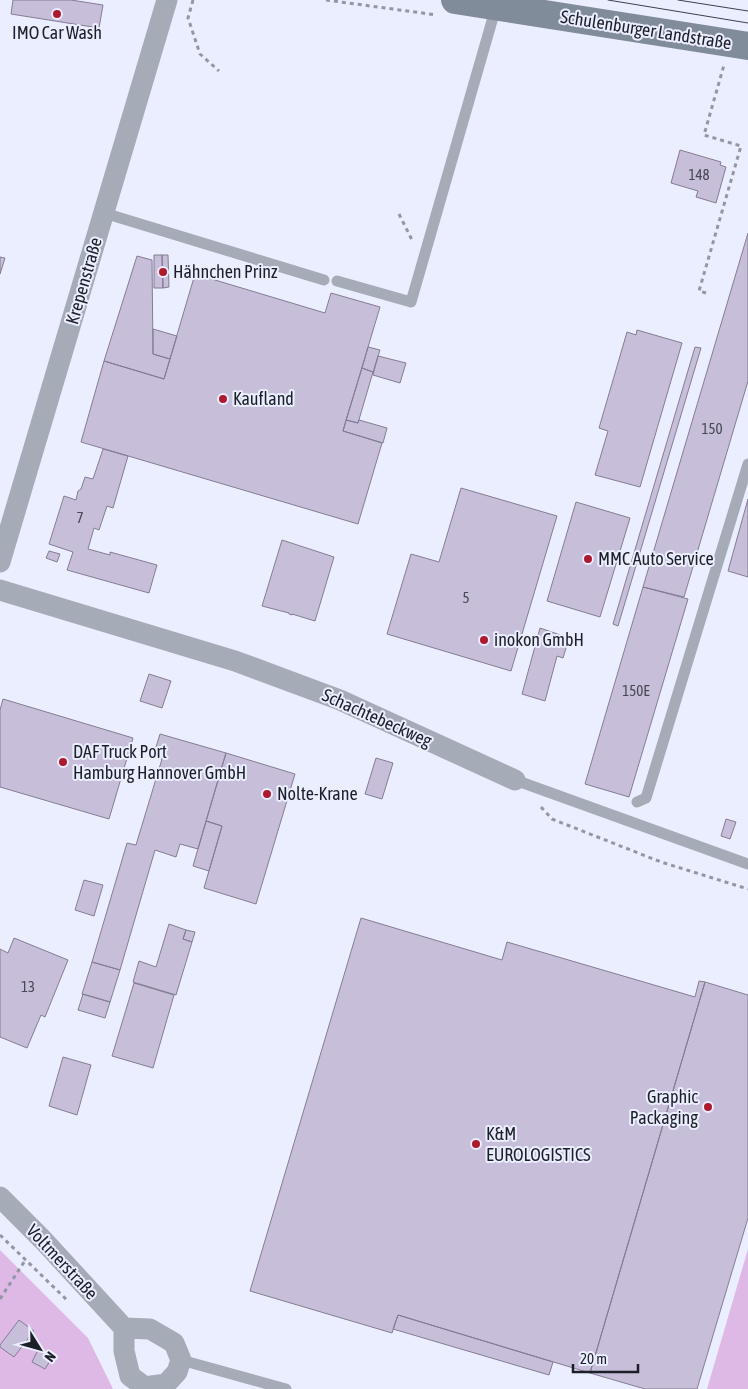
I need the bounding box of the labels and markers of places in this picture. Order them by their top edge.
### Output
marker: IMO Car Wash [51,8,63,20]
place label: IMO Car Wash [12,22,102,43]
place label: Hähnchen Prinz [173,261,278,282]
marker: Hähnchen Prinz [157,266,169,278]
place label: Kaufland [233,388,294,409]
marker: Kaufland [217,393,229,405]
place label: MMC Auto Service [598,548,714,569]
marker: MMC Auto Service [582,553,594,565]
place label: inokon GmbH [494,629,584,650]
marker: inokon GmbH [478,634,490,646]
place label: DAF Truck Port Hamburg Hannover GmbH [73,741,246,783]
marker: DAF Truck Port Hamburg Hannover GmbH [57,756,69,768]
place label: Nolte-Krane [277,783,358,804]
marker: Nolte-Krane [261,788,273,800]
place label: Graphic Packaging [630,1086,698,1128]
marker: Graphic Packaging [702,1101,714,1113]
place label: K&M EUROLOGISTICS [486,1123,591,1165]
marker: K&M EUROLOGISTICS [470,1138,482,1150]

